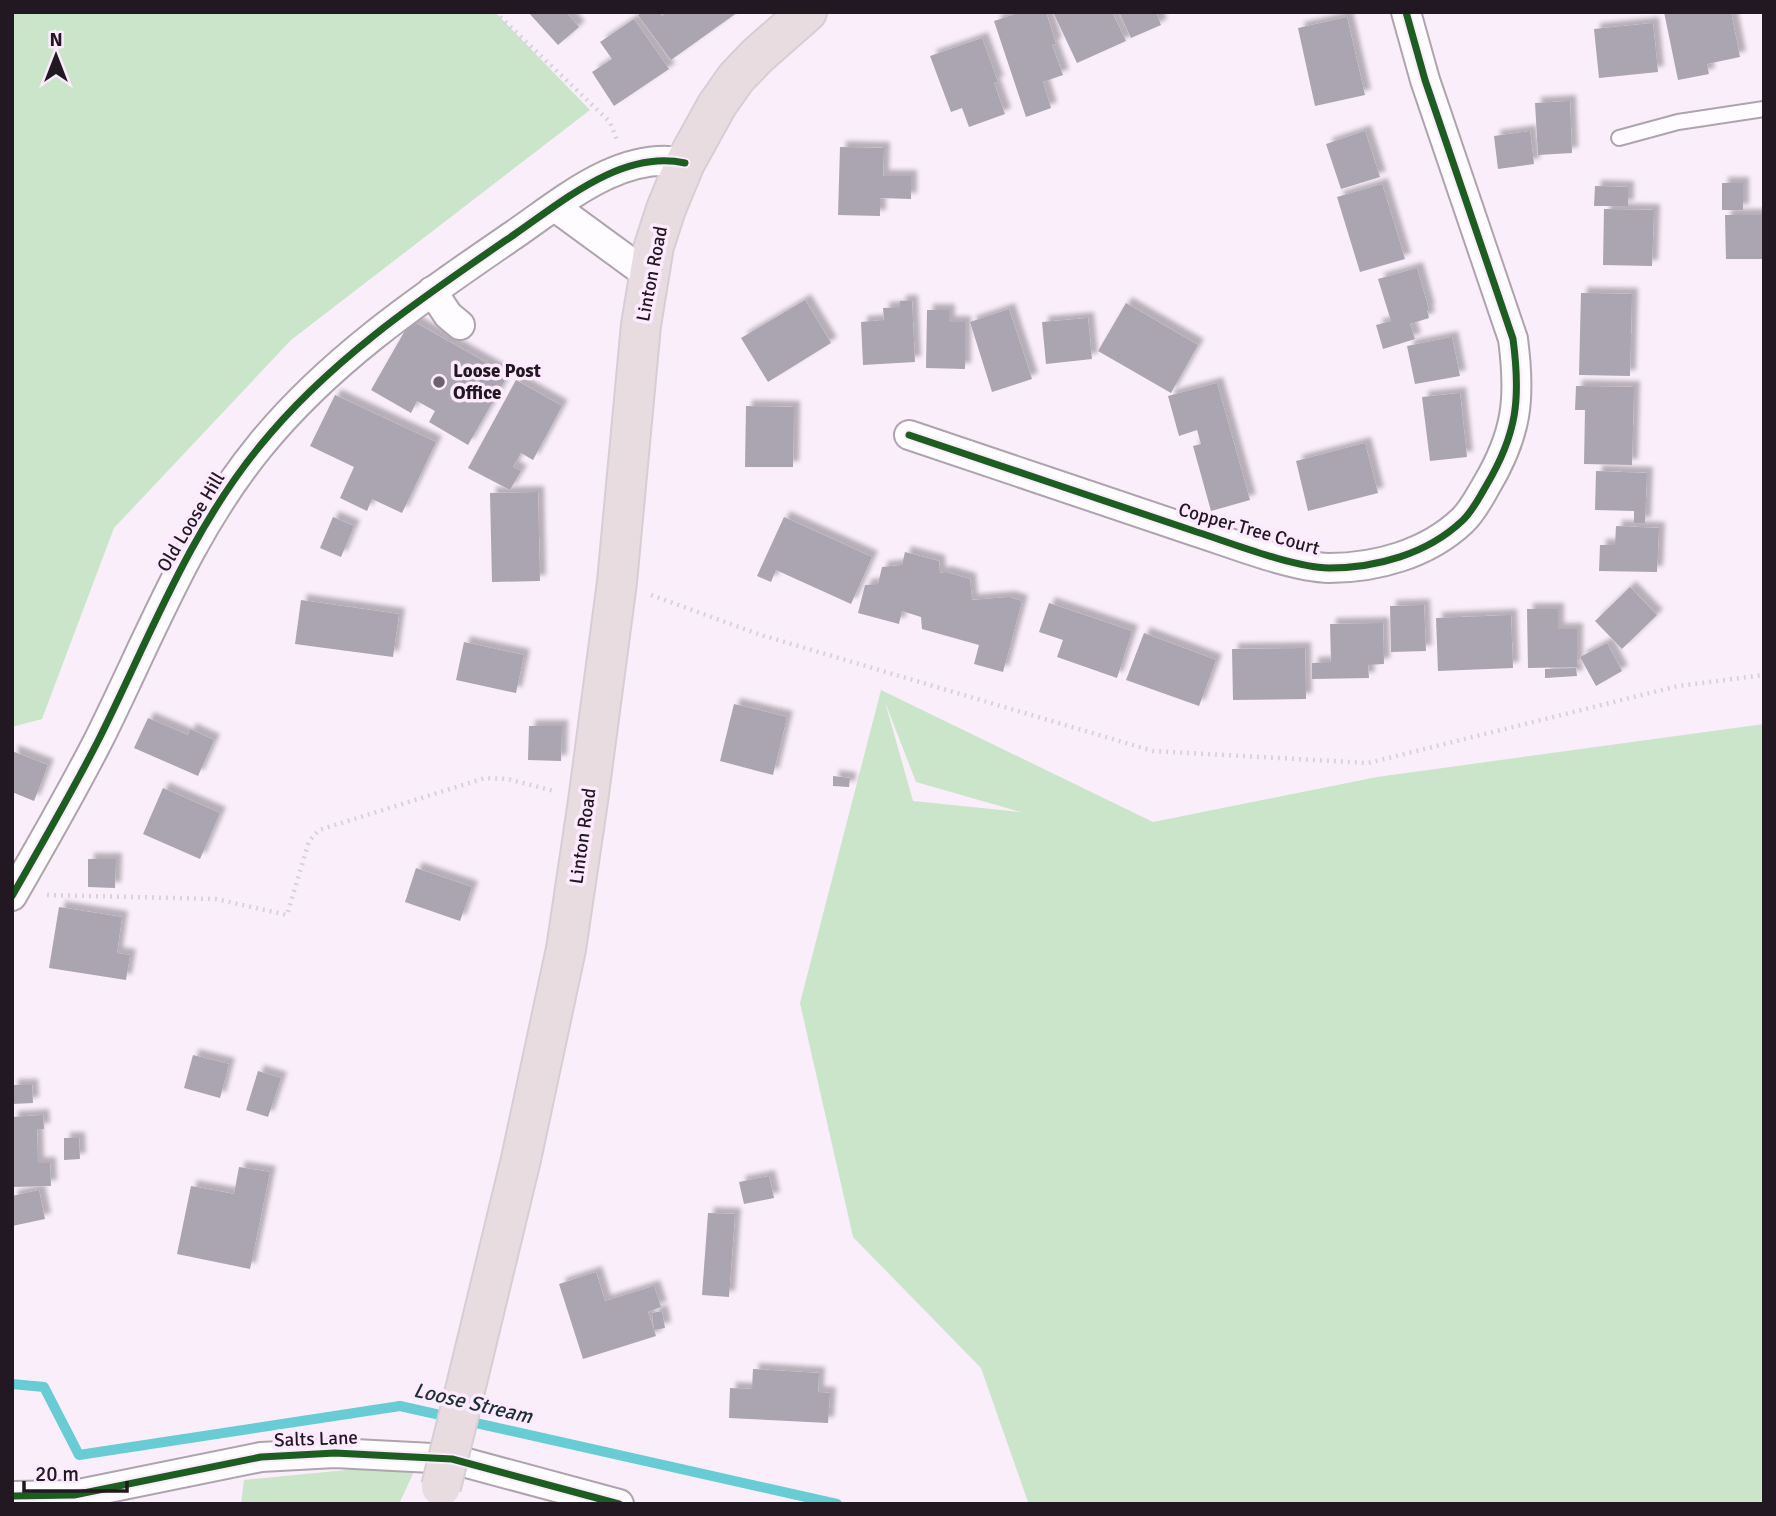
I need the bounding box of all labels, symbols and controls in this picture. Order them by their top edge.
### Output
north arrow [21,21,91,91]
text: N [49,28,63,52]
street label: Linton Road [631,224,673,324]
place label: Loose Post Office [453,359,541,405]
marker: Loose Post Office [431,374,447,390]
street label: Old Loose Hill [152,468,230,576]
street label: Copper Tree Court [1176,497,1323,561]
street label: Linton Road [564,786,602,886]
water label: Loose Stream [411,1377,536,1430]
street label: Salts Lane [274,1426,358,1452]
scale bar [24,1450,128,1494]
text: 20 m [35,1461,79,1487]

